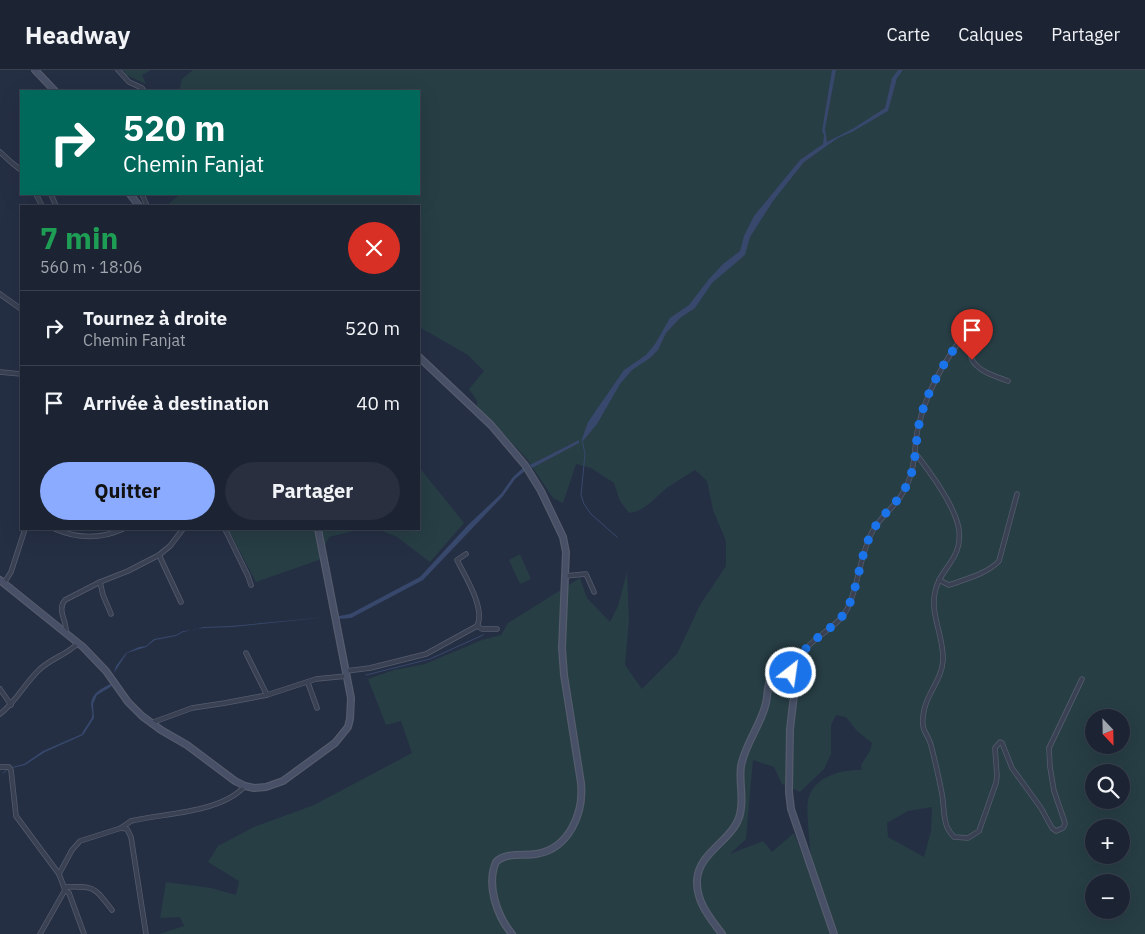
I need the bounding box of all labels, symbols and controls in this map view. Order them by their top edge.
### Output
text: Headway [25,19,130,51]
text: Carte [887,23,930,46]
text: Calques [958,23,1023,46]
text: Partager [1051,23,1120,46]
text: 520 m [123,105,226,151]
icon: right [40,110,105,175]
text: Chemin Fanjat [123,149,264,178]
text: 7 min [40,218,118,257]
button: close [348,222,400,274]
text: 560 m · 18:06 [40,257,142,277]
text: Tournez à droite [83,306,227,330]
pin [951,309,993,360]
icon: right [40,314,68,342]
text: 520 m [345,316,400,340]
icon: arrive [958,316,986,344]
text: Chemin Fanjat [83,330,186,350]
icon: arrive [40,389,68,417]
text: Arrivée à destination [83,391,269,415]
text: 40 m [356,391,400,415]
button: Quitter [40,462,215,520]
button: Partager [225,462,400,520]
position arrow [764,646,816,698]
north arrow [1085,709,1130,754]
map controls [1085,709,1130,919]
button: search [1085,764,1130,809]
button: + [1085,819,1130,864]
button: − [1085,874,1130,919]

